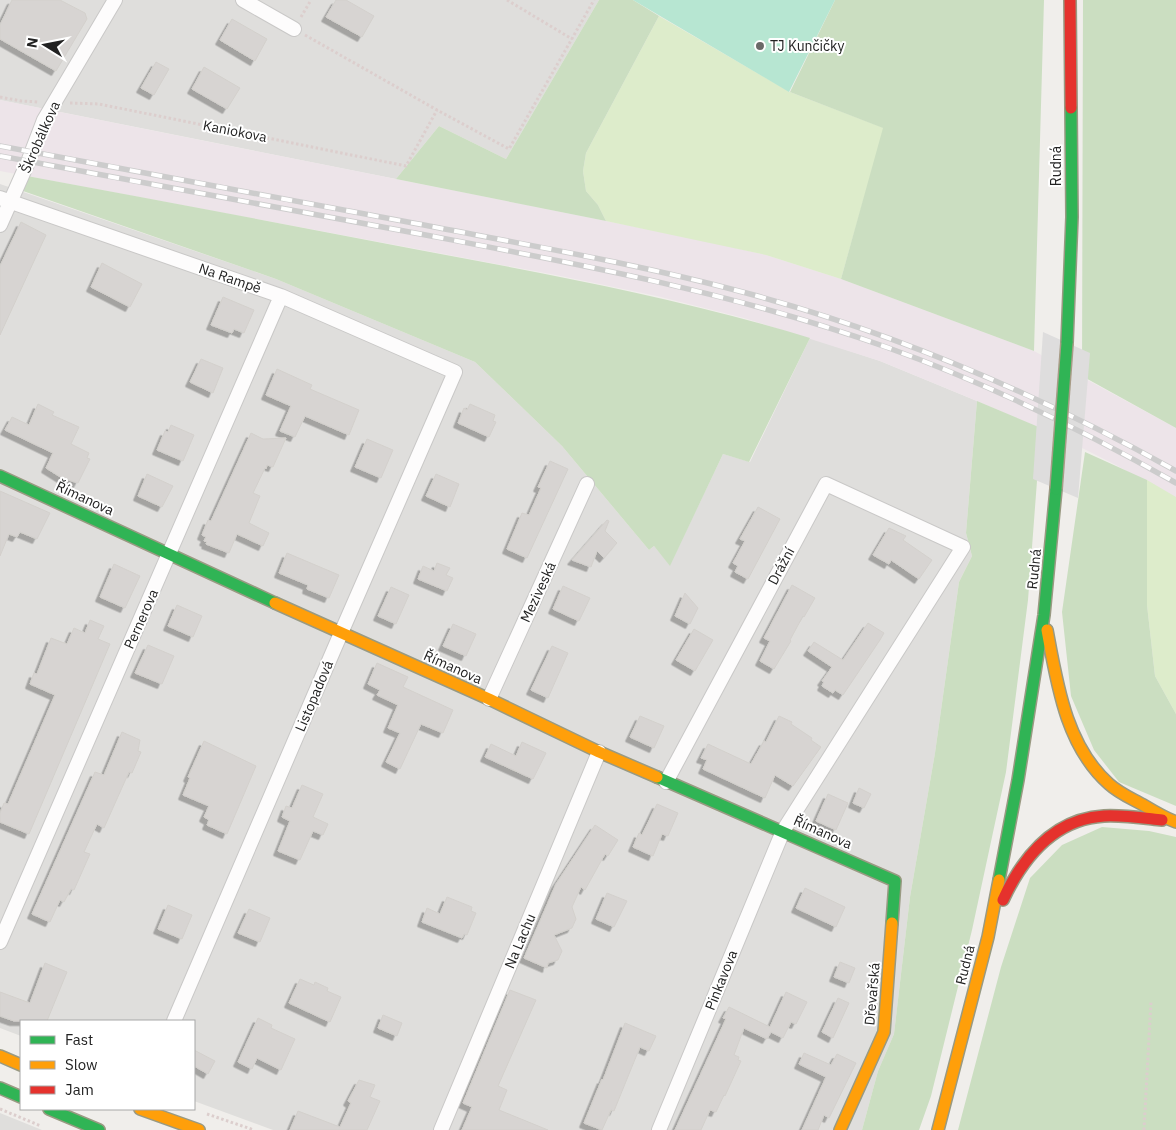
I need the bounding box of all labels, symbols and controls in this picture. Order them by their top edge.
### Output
north arrow [20,20,70,70]
text: N [22,36,42,49]
place label: TJ Kunčičky [770,37,844,55]
marker: TJ Kunčičky [754,40,766,52]
street label: Škrobálkova [15,97,64,176]
street label: Kaniokova [202,116,269,146]
street label: Rudná [1047,145,1065,186]
street label: Na Rampě [196,259,264,297]
street label: Římanova [53,476,118,519]
street label: Drážní [764,544,799,588]
street label: Rudná [1023,547,1045,590]
street label: Meziveská [516,558,560,625]
street label: Pernerova [120,586,162,652]
street label: Římanova [421,645,486,688]
street label: Listopadová [291,657,337,734]
street label: Římanova [791,810,856,853]
street label: Na Lachu [500,911,540,971]
street label: Rudná [951,943,979,987]
street label: Pinkavova [701,947,741,1013]
street label: Dřevařská [860,961,884,1026]
legend [20,1020,195,1110]
text: Fast [65,1030,93,1049]
text: Slow [65,1055,98,1074]
text: Jam [65,1080,94,1099]

